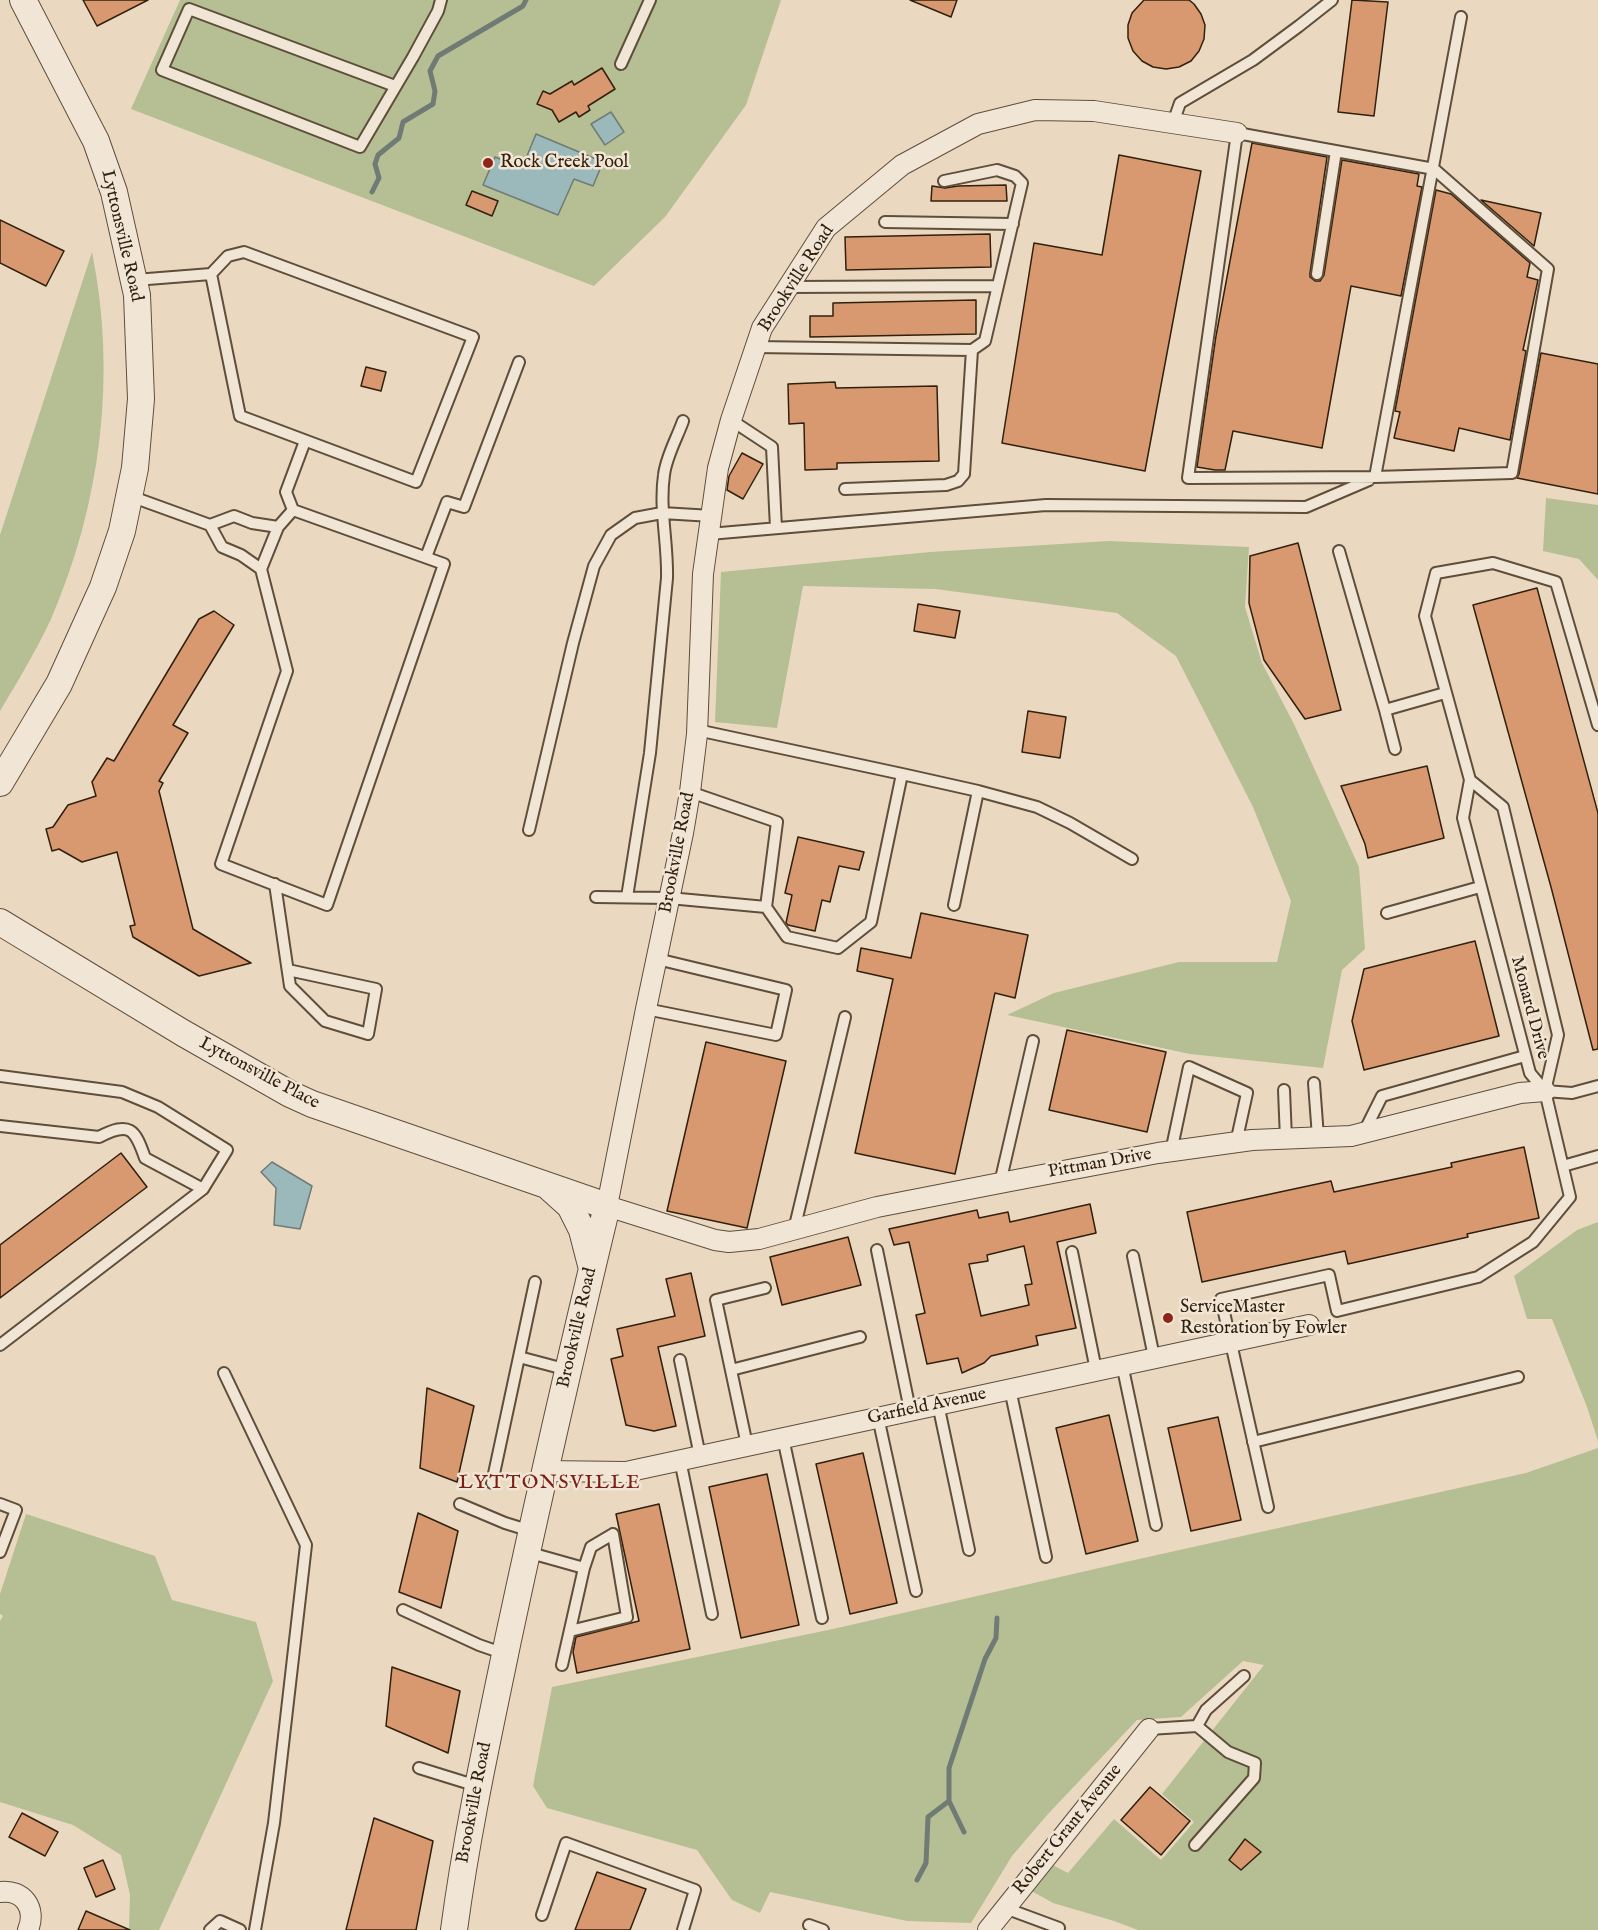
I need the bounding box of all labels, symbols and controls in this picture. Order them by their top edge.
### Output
place label: Rock Creek Pool [500,152,628,174]
marker: Rock Creek Pool [481,156,495,170]
street label: Lyttonsville Road [95,168,147,304]
street label: Brookville Road [754,222,840,336]
street label: Brookville Road [656,791,700,915]
street label: Monard Drive [1505,954,1553,1062]
street label: Lyttonsville Place [195,1033,323,1115]
street label: Pittman Drive [1047,1144,1153,1184]
street label: Brookville Road [554,1266,602,1390]
place label: ServiceMaster Restoration by Fowler [1180,1297,1347,1340]
marker: ServiceMaster Restoration by Fowler [1161,1311,1175,1325]
street label: Garfield Avenue [866,1384,988,1430]
district label: LYTTONSVILLE [459,1472,641,1496]
street label: Brookville Road [453,1741,497,1865]
street label: Robert Grant Avenue [1009,1761,1127,1899]

